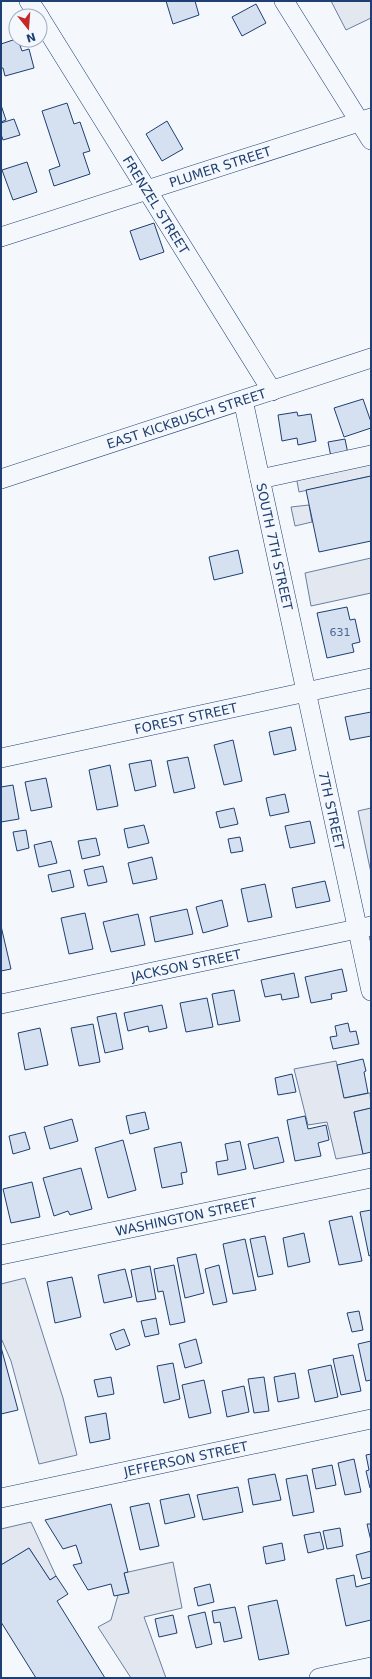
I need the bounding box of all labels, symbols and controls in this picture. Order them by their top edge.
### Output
north arrow [8,8,48,48]
text: N [24,30,37,45]
street label: PLUMER STREET [167,144,273,190]
street label: FRENZEL STREET [120,153,192,257]
street label: EAST KICKBUSCH STREET [105,386,268,452]
street label: SOUTH 7TH STREET [253,482,295,612]
house number: 631 [330,626,351,639]
street label: FOREST STREET [133,700,239,737]
street label: 7TH STREET [316,770,347,851]
street label: JACKSON STREET [129,947,242,985]
street label: WASHINGTON STREET [114,1195,258,1239]
street label: JEFFERSON STREET [122,1438,249,1480]

